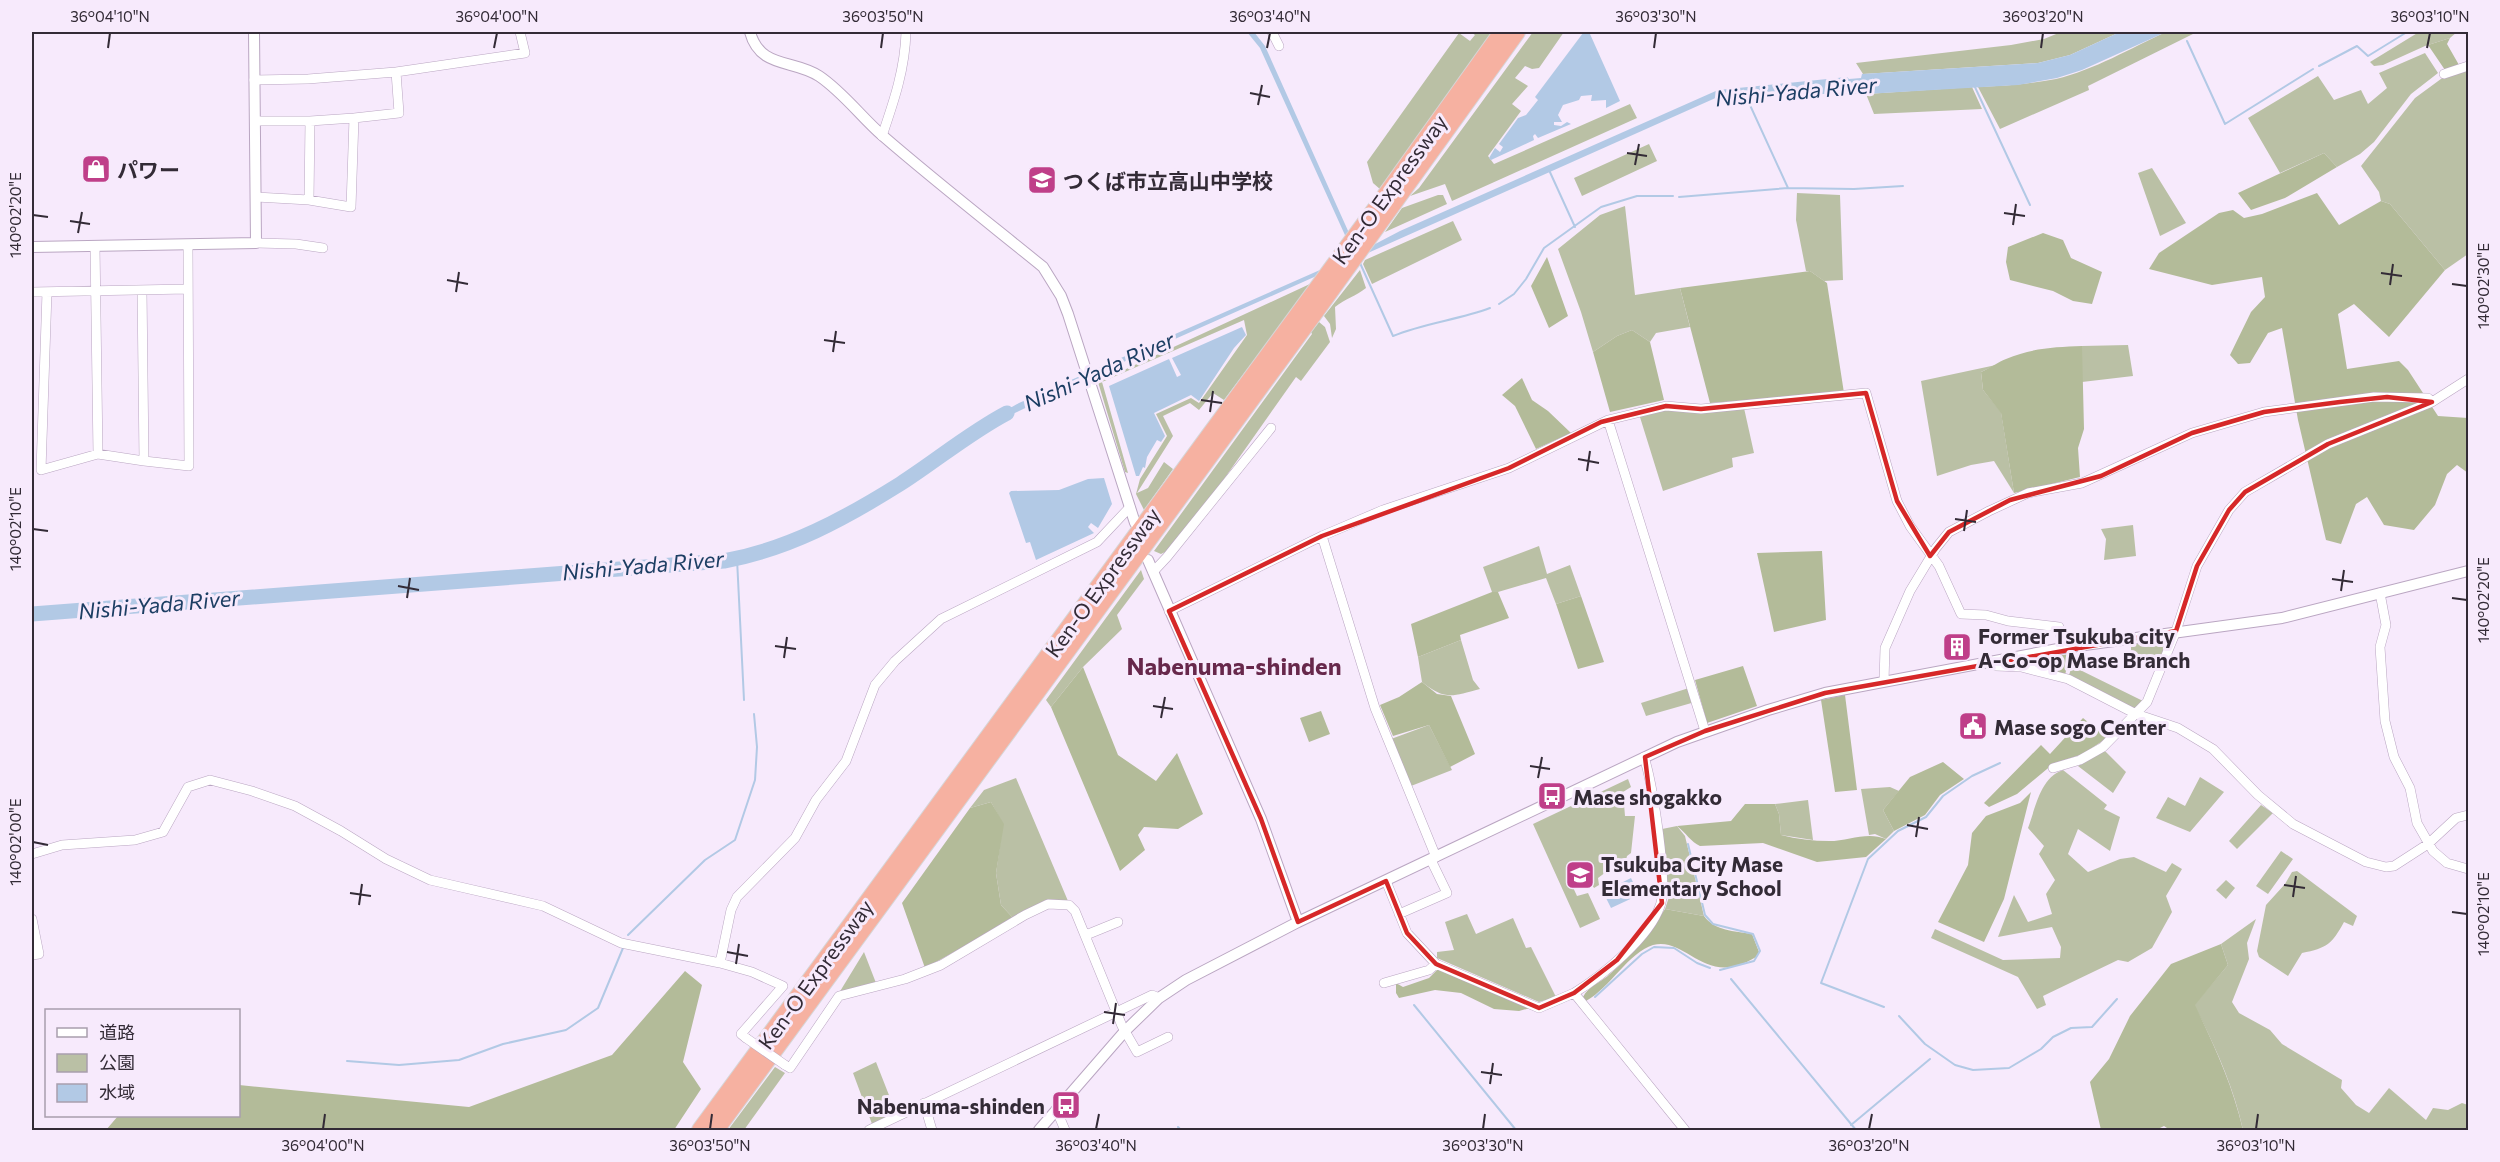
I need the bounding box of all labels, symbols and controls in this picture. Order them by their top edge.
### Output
text: 36°04'10"N [70,7,150,25]
text: 36°04'00"N [456,7,538,25]
text: 36°03'50"N [842,7,924,25]
text: 36°03'40"N [1229,7,1311,25]
text: 36°03'30"N [1615,7,1697,25]
text: 36°03'20"N [2003,7,2083,25]
text: 36°03'10"N [2390,7,2470,25]
water label: Nishi-Yada River [1714,70,1879,112]
street label: Ken-O Expressway [1326,109,1452,269]
shop icon: パワー [80,153,112,185]
place label: パワー [117,157,180,182]
school or university icon: つくば市立高山中学校 [1026,164,1058,196]
place label: つくば市立高山中学校 [1063,168,1273,193]
text: 140°02'20"E [6,172,24,258]
text: 140°02'30"E [2474,243,2492,329]
water label: Nishi-Yada River [1019,325,1180,416]
text: 140°02'10"E [6,487,24,571]
street label: Ken-O Expressway [1039,502,1165,662]
water label: Nishi-Yada River [561,544,726,586]
text: 140°02'20"E [2474,557,2492,643]
water label: Nishi-Yada River [77,583,242,625]
place label: Former Tsukuba city A-Co-op Mase Branch [1978,623,2190,672]
building icon: Former Tsukuba city A-Co-op Mase Branch [1941,631,1973,663]
district label: Nabenuma-shinden [1126,651,1342,680]
public building icon: Mase sogo Center [1957,710,1989,742]
place label: Mase sogo Center [1994,714,2167,739]
bus stop icon: Mase shogakko [1536,780,1568,812]
place label: Mase shogakko [1573,784,1722,809]
text: 140°02'00"E [6,798,24,886]
place label: Tsukuba City Mase Elementary School [1601,851,1783,900]
school or university icon: Tsukuba City Mase Elementary School [1564,859,1596,891]
text: 140°02'10"E [2474,872,2492,956]
street label: Ken-O Expressway [752,894,878,1054]
legend [45,1009,240,1117]
text: 道路 [99,1021,135,1043]
text: 公園 [99,1051,135,1073]
text: 水域 [99,1081,135,1103]
bus stop icon: Nabenuma-shinden [1050,1089,1082,1121]
place label: Nabenuma-shinden [857,1093,1045,1118]
text: 36°04'00"N [282,1136,364,1154]
text: 36°03'50"N [669,1136,751,1154]
text: 36°03'40"N [1055,1136,1137,1154]
text: 36°03'30"N [1442,1136,1524,1154]
text: 36°03'20"N [1829,1136,1909,1154]
text: 36°03'10"N [2216,1136,2296,1154]

